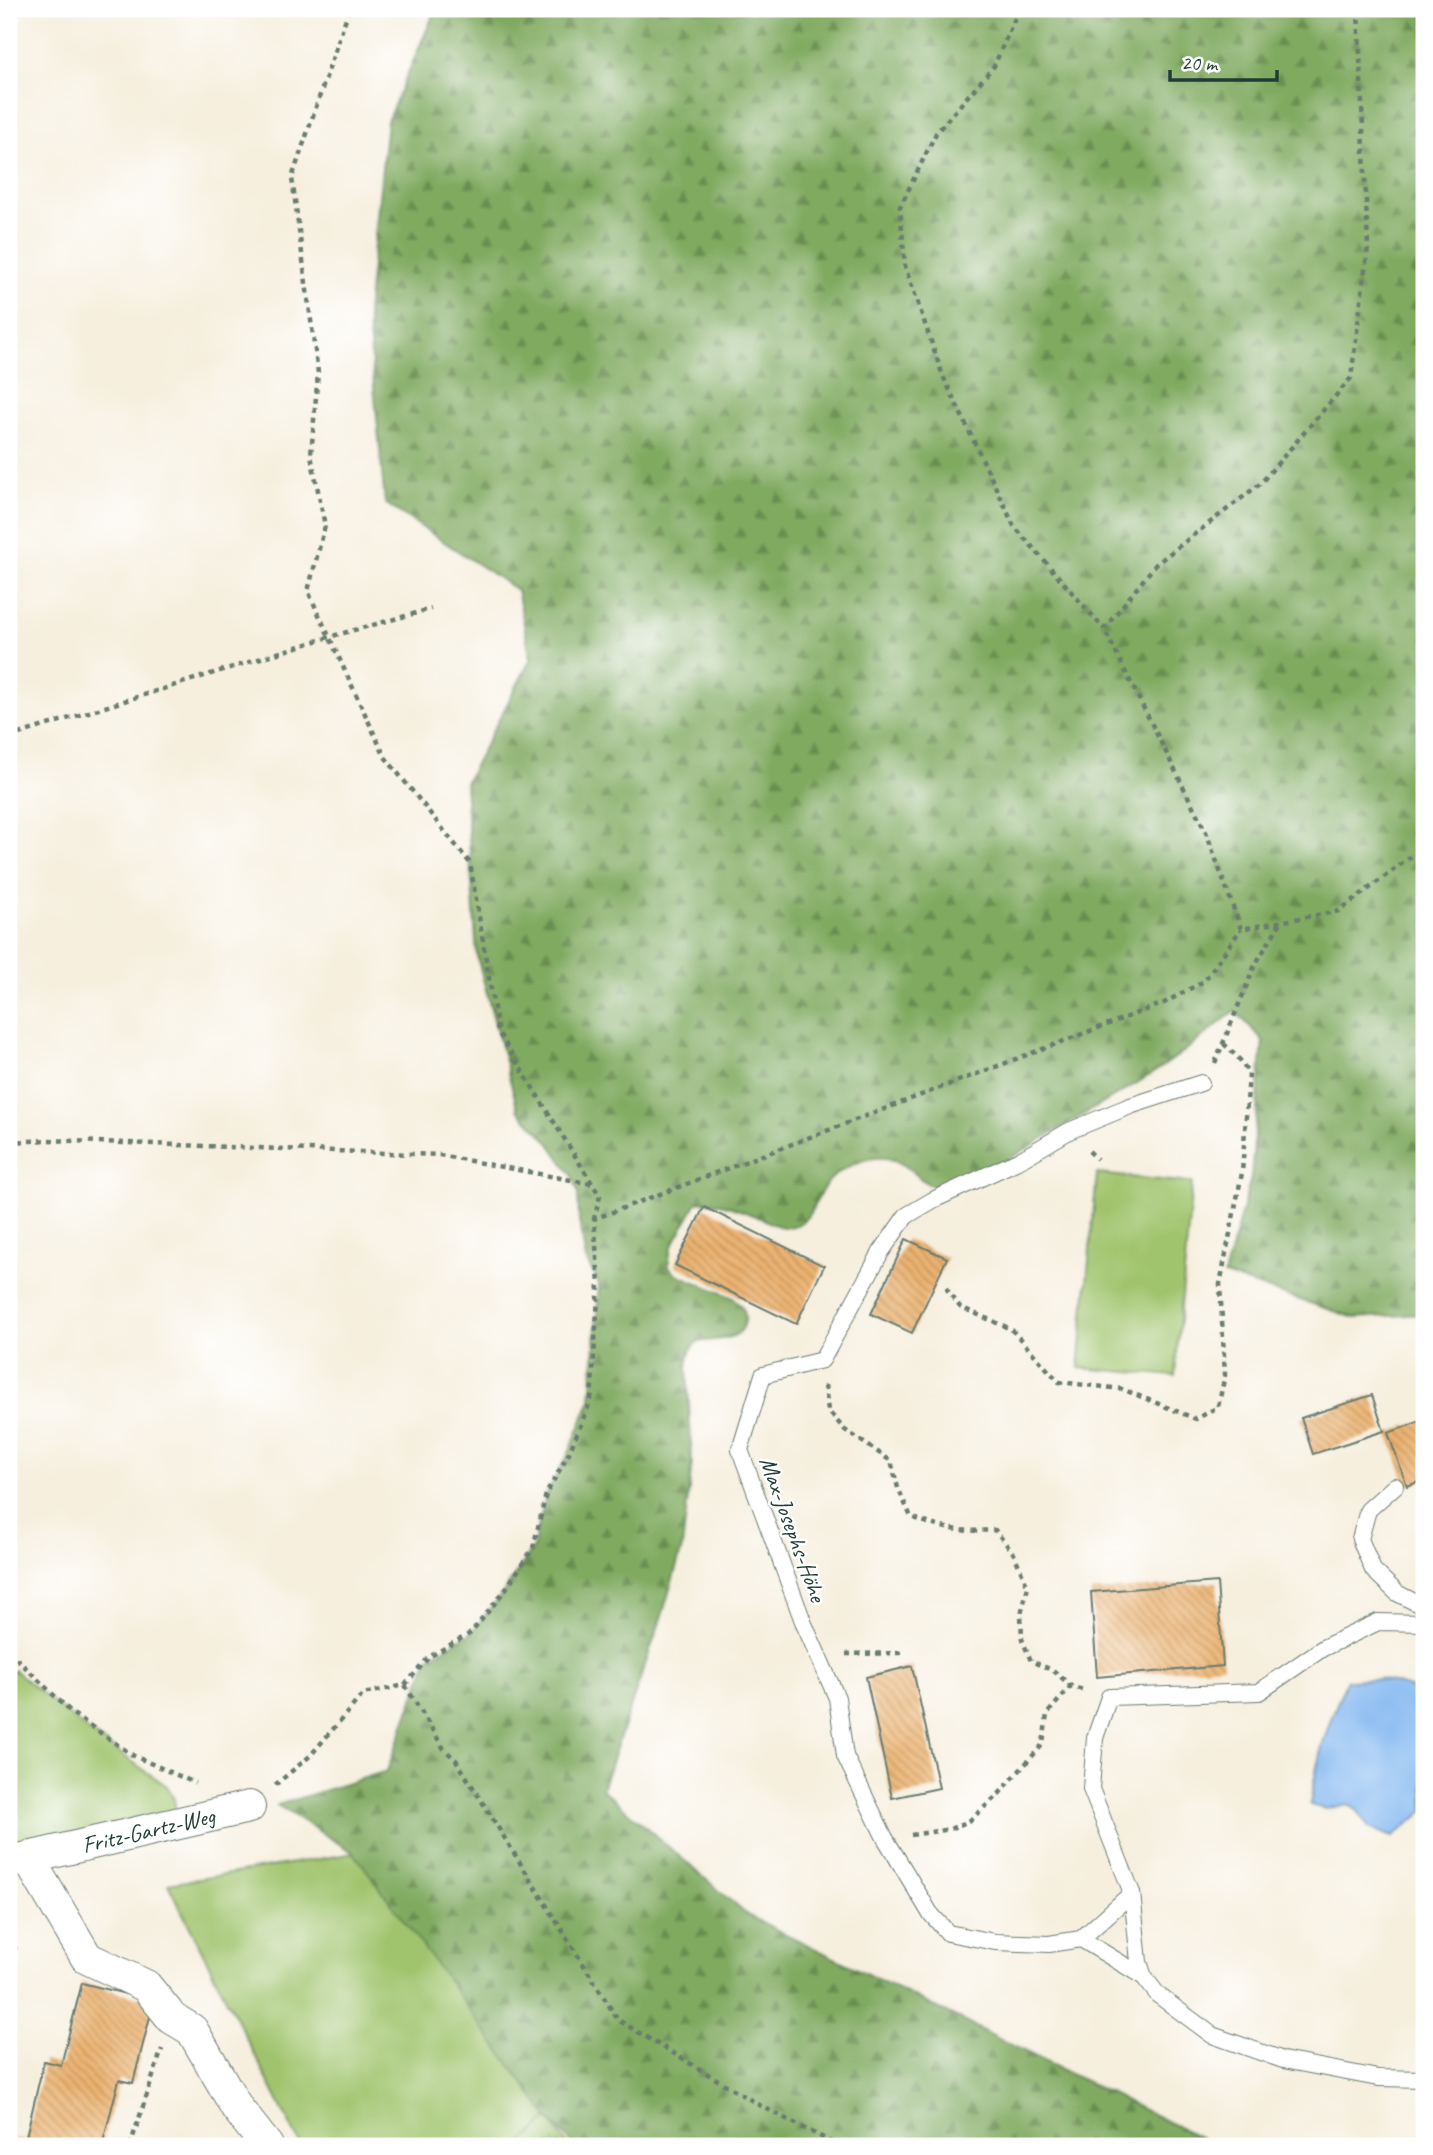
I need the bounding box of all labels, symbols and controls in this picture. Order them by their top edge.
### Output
scale bar [1170,38,1277,82]
text: 20 m [1181,50,1219,76]
street label: Max-Josephs-Höhe [753,1452,834,1608]
street label: Fritz-Gartz-Weg [79,1800,219,1860]

